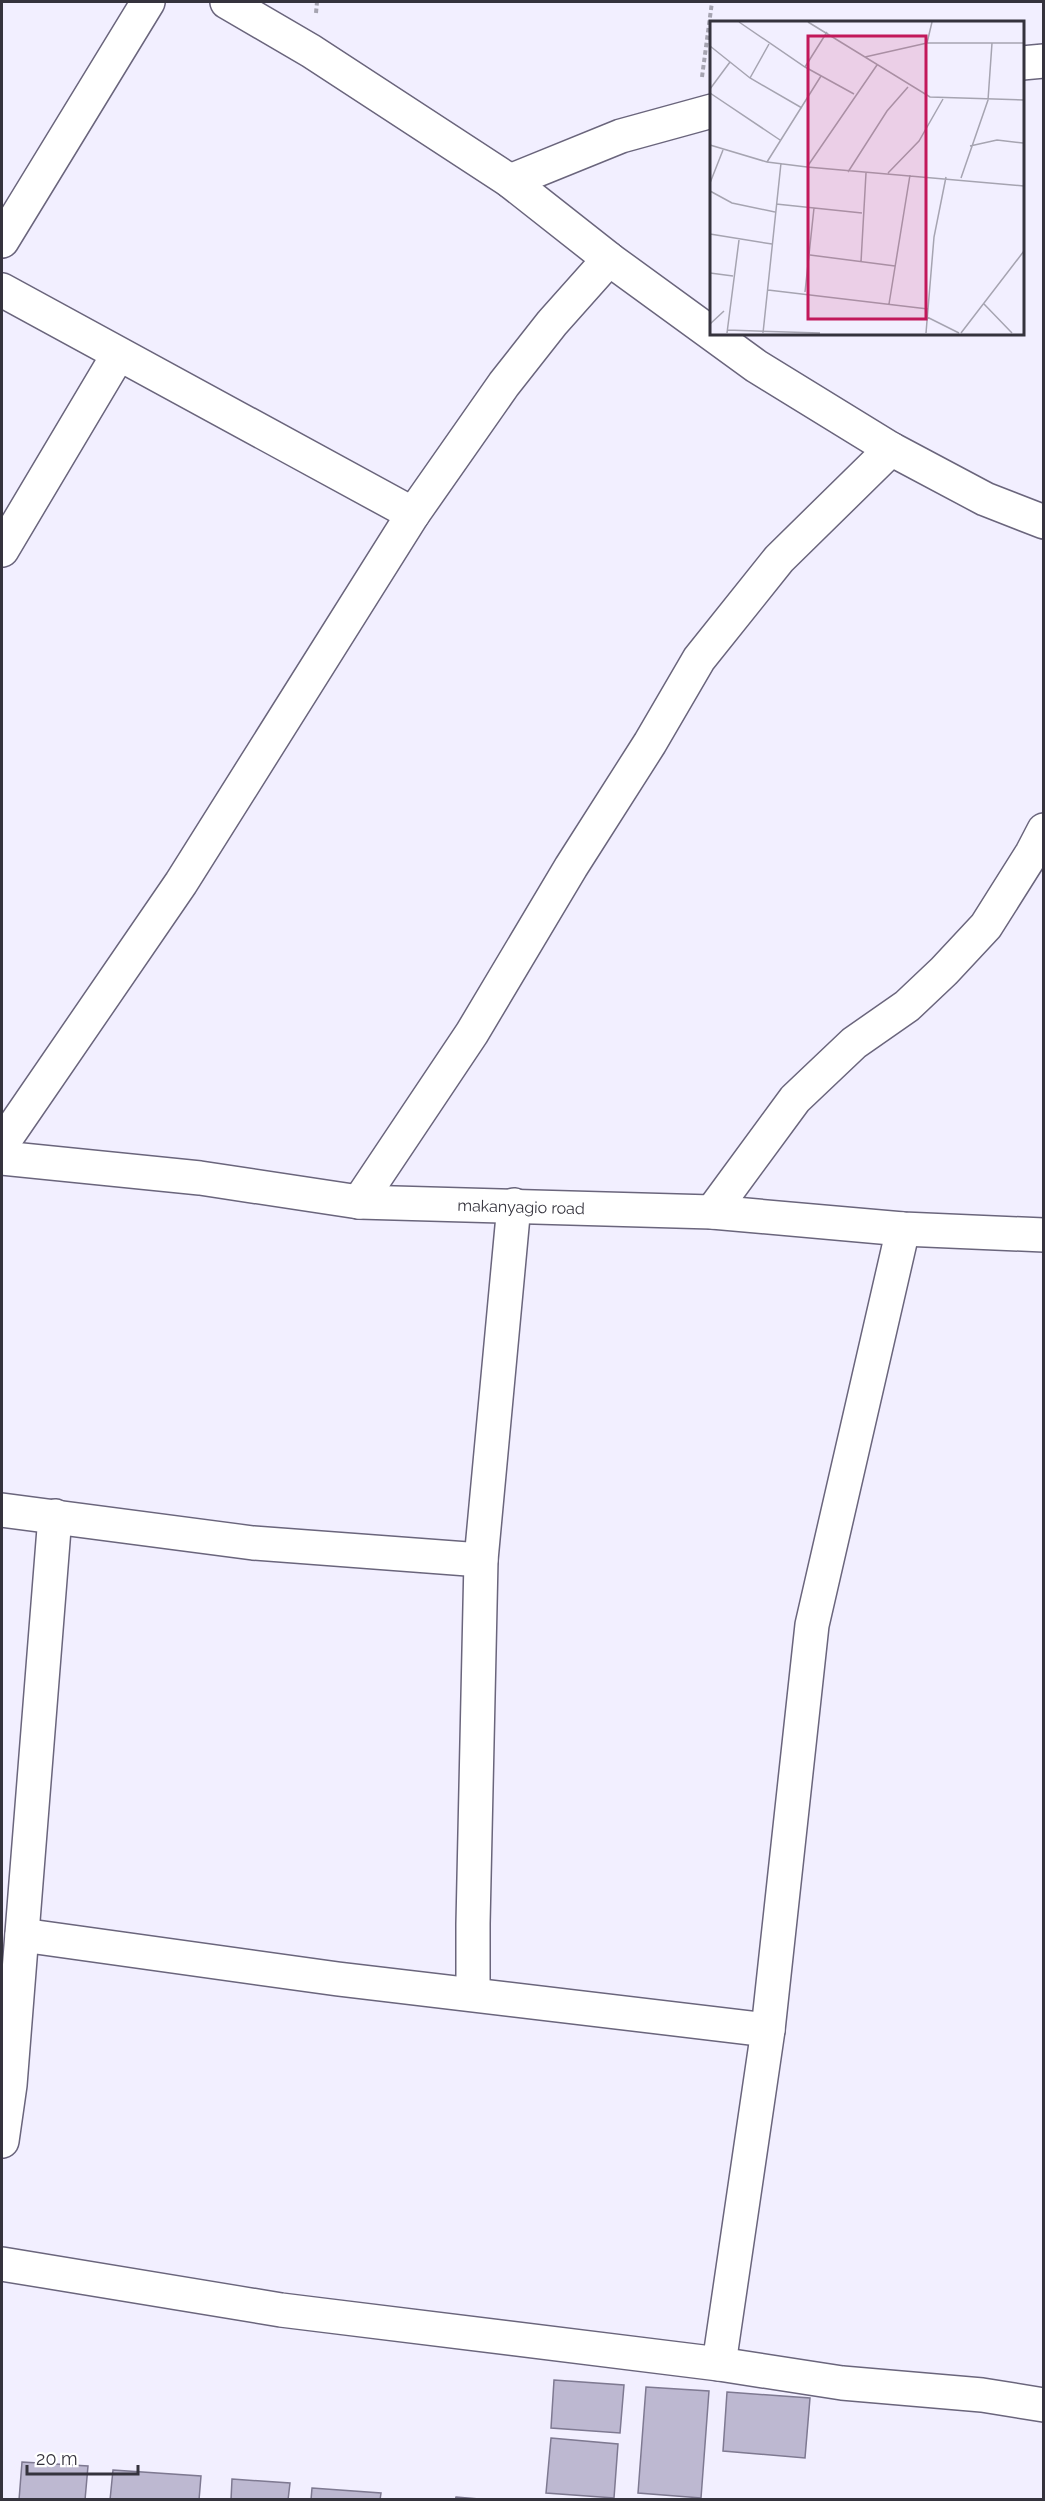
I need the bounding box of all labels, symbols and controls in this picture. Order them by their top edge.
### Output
inset map [710,21,1024,334]
street label: makanyagio road [457,1196,585,1218]
scale bar [27,2438,138,2476]
text: 20 m [36,2448,78,2469]

